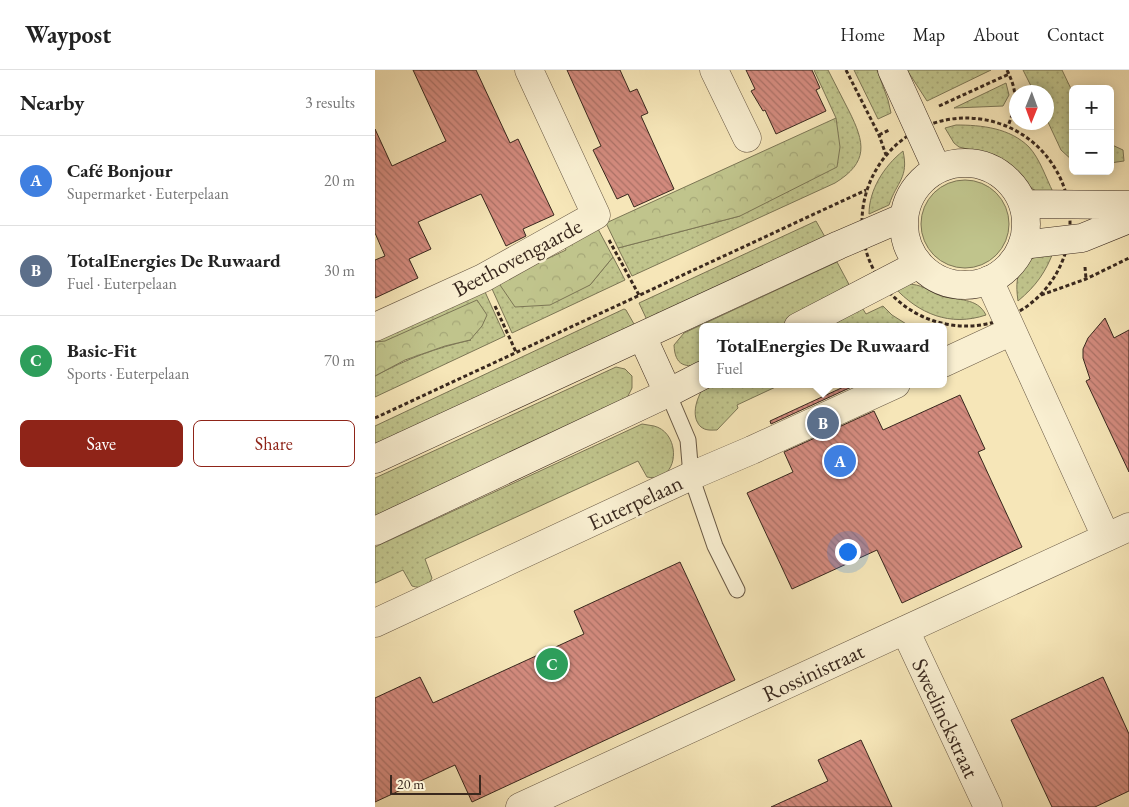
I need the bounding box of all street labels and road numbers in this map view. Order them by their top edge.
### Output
street label: Beethovengaarde [448,211,587,304]
street label: Euterpelaan [583,468,688,537]
street label: Rossinistraat [758,636,869,709]
street label: Sweelinckstraat [905,654,986,783]

